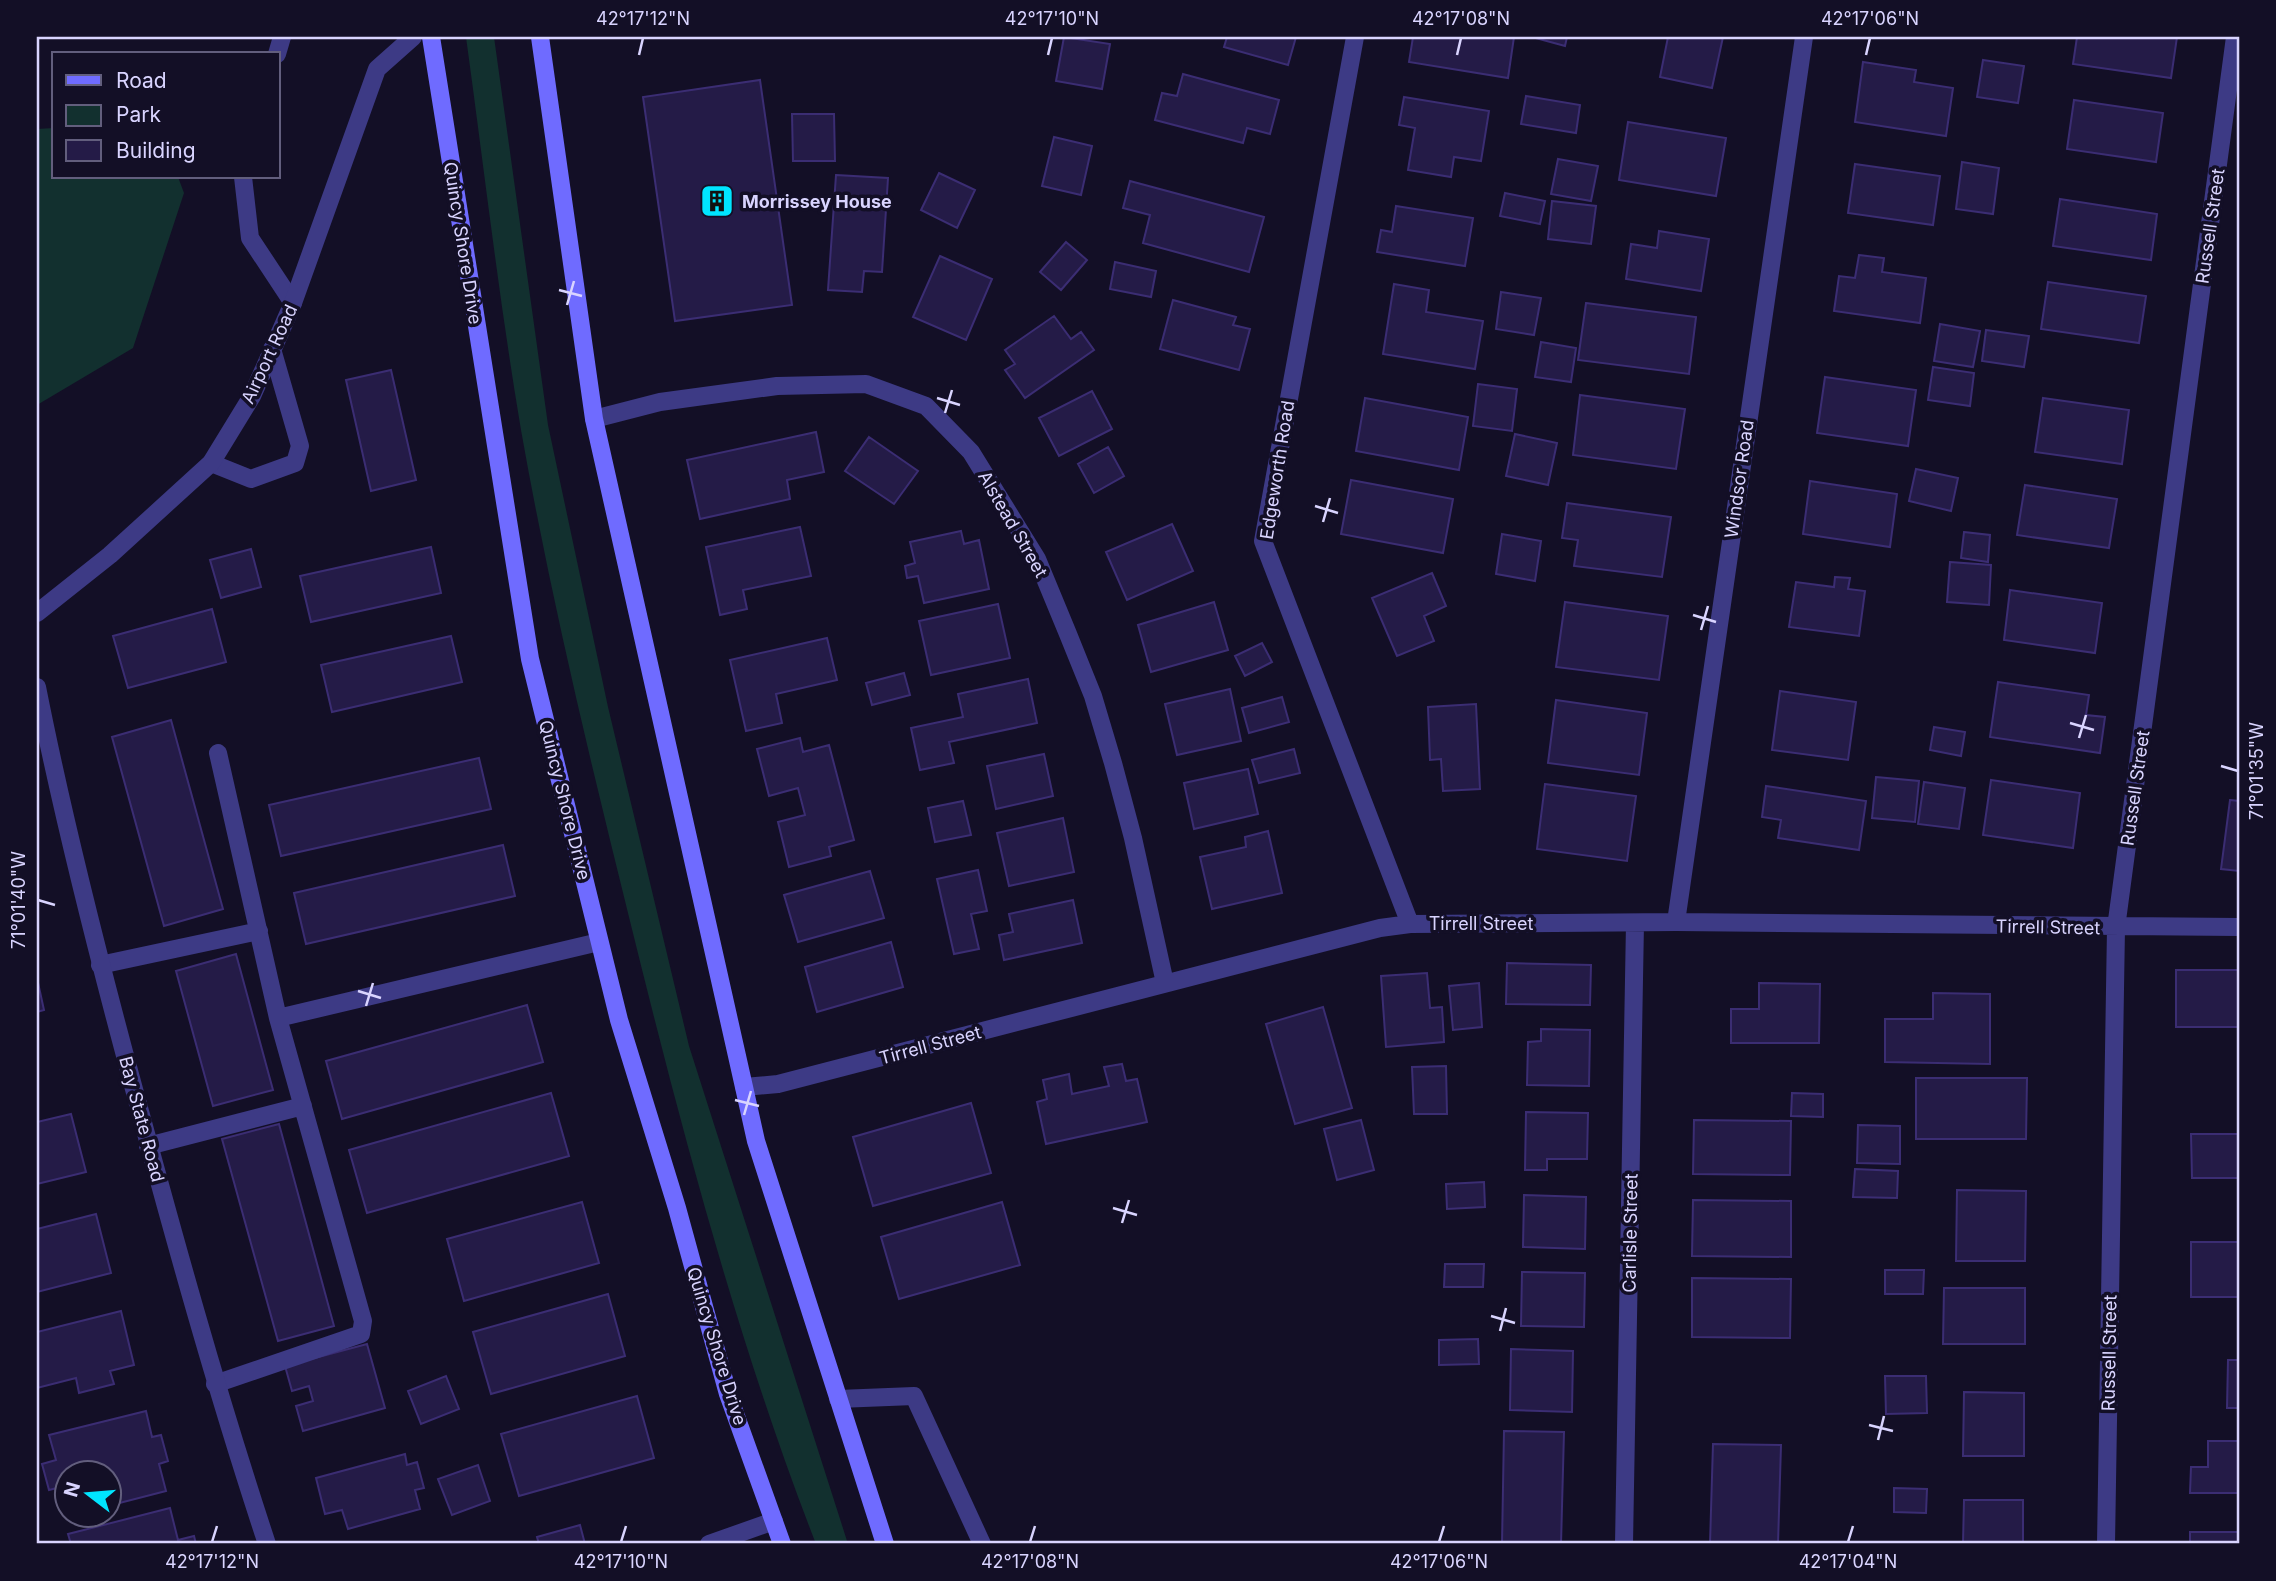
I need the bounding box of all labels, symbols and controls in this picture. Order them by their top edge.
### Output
text: 42°17'12"N [596,8,690,29]
text: 42°17'10"N [1005,8,1099,29]
text: 42°17'08"N [1412,8,1510,29]
text: 42°17'06"N [1821,8,1919,29]
legend [52,52,280,178]
text: Road [116,68,167,93]
text: Park [116,102,161,127]
text: Building [116,138,196,163]
street label: Quincy Shore Drive [440,160,486,326]
street label: Russell Street [2192,167,2229,285]
building icon: Morrissey House [698,182,736,220]
place label: Morrissey House [742,191,892,212]
street label: Airport Road [237,301,301,407]
street label: Edgeworth Road [1256,399,1298,541]
street label: Windsor Road [1720,418,1758,540]
street label: Alstead Street [974,467,1052,581]
street label: Quincy Shore Drive [535,718,595,882]
text: 71°01'35"W [2246,722,2267,820]
street label: Russell Street [2117,729,2154,847]
text: 71°01'40"W [8,851,29,949]
street label: Tirrell Street [1429,913,1533,934]
street label: Tirrell Street [1996,916,2101,938]
street label: Tirrell Street [877,1021,983,1069]
street label: Bay State Road [115,1054,169,1184]
street label: Carlisle Street [1618,1173,1642,1293]
street label: Quincy Shore Drive [683,1264,751,1428]
street label: Russell Street [2097,1295,2121,1411]
north arrow [52,1458,122,1528]
text: N [59,1479,85,1500]
text: 42°17'12"N [165,1551,259,1572]
text: 42°17'10"N [574,1551,668,1572]
text: 42°17'08"N [981,1551,1079,1572]
text: 42°17'06"N [1390,1551,1488,1572]
text: 42°17'04"N [1799,1551,1897,1572]

